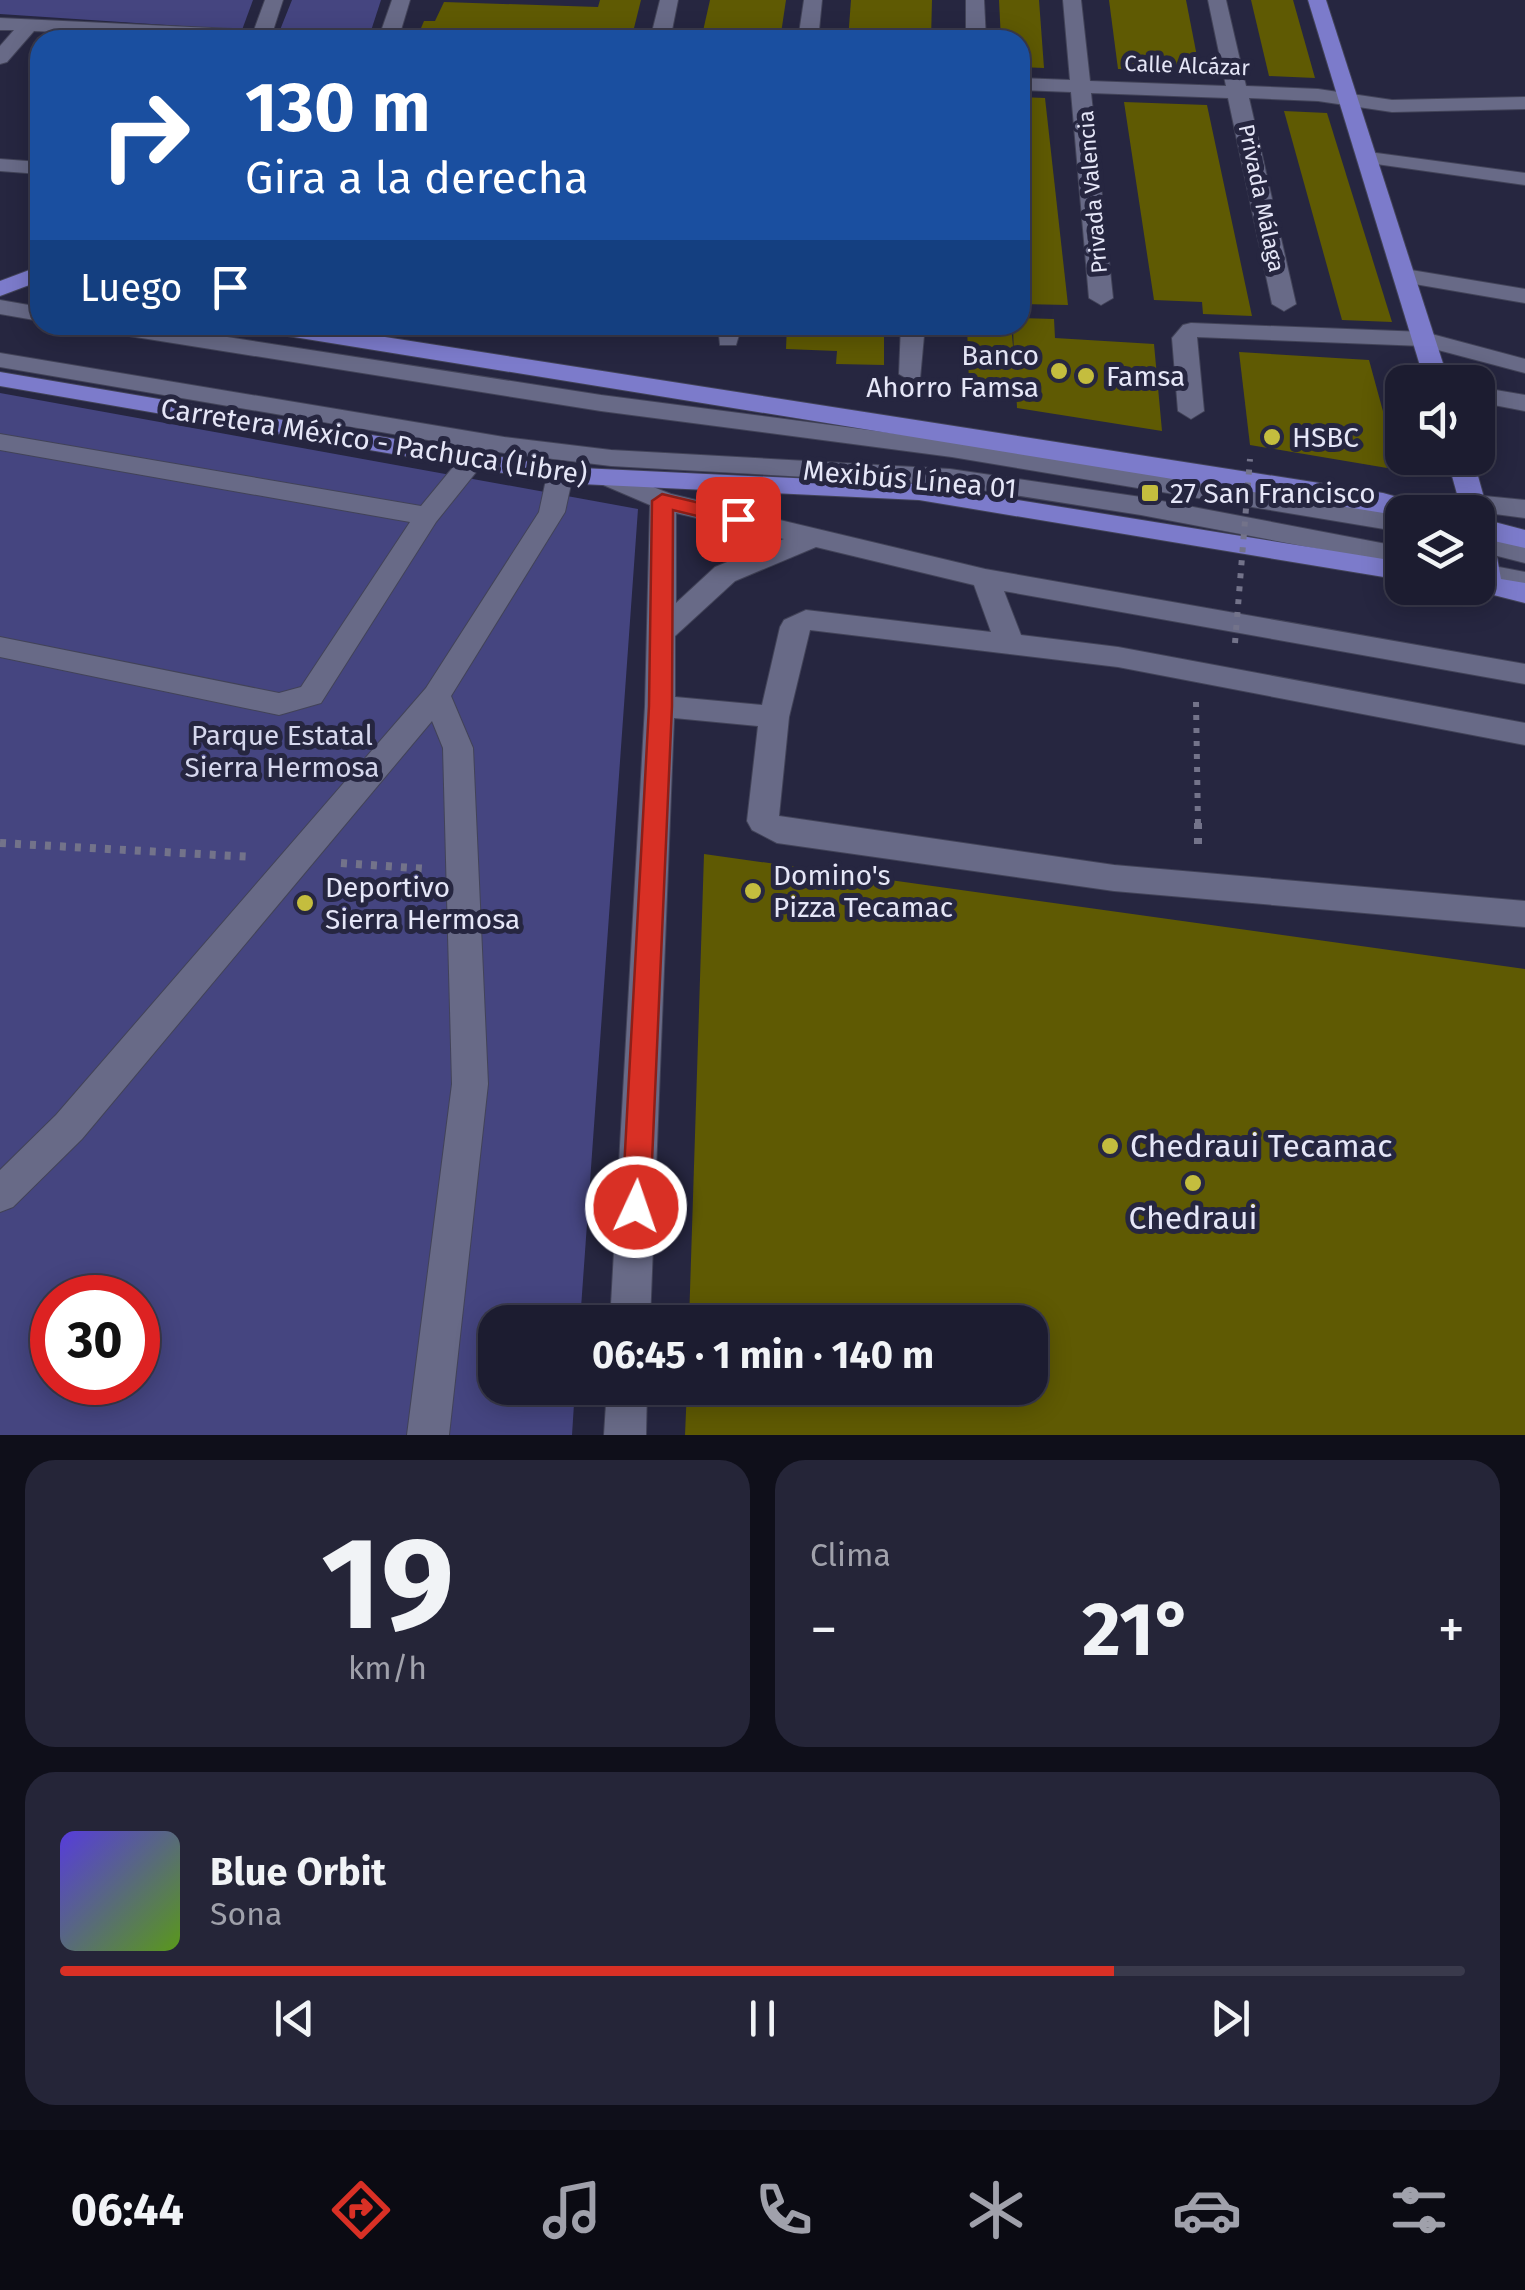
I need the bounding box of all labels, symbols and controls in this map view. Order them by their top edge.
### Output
street label: Calle Alcázar [1124,50,1251,81]
text: 130 m [245,66,431,150]
icon: right [80,70,210,200]
street label: Privada Valencia [1072,109,1113,275]
street label: Privada Málaga [1233,122,1290,274]
text: Gira a la derecha [245,151,588,205]
icon: arrive [203,260,258,315]
text: Luego [80,265,183,311]
place label: Banco Ahorro Famsa [866,339,1039,404]
marker: Banco Ahorro Famsa [1048,360,1070,382]
place label: Famsa [1106,360,1185,393]
marker: Famsa [1075,365,1097,387]
map controls [1385,365,1495,605]
button: sound [1385,365,1495,475]
street label: Carretera México - Pachuca (Libre) [158,391,590,492]
place label: HSBC [1292,421,1359,454]
marker: HSBC [1261,426,1283,448]
street label: Mexibús Línea 01 [802,454,1018,505]
pin [696,477,781,562]
place label: 27 San Francisco [1170,477,1376,510]
marker: 27 San Francisco [1139,482,1161,504]
icon: arrive [711,492,766,547]
button: layers [1385,495,1495,605]
park label: Parque Estatal Sierra Hermosa [184,719,380,784]
place label: Domino's Pizza Tecamac [773,859,953,924]
place label: Deportivo Sierra Hermosa [325,871,520,936]
marker: Domino's Pizza Tecamac [742,880,764,902]
marker: Deportivo Sierra Hermosa [294,892,316,914]
place label: Chedraui Tecamac [1130,1127,1392,1165]
marker: Chedraui Tecamac [1099,1135,1121,1157]
position arrow [584,1155,688,1259]
marker: Chedraui [1182,1172,1204,1194]
place label: Chedraui [1128,1199,1258,1237]
speed limit sign: 30 [30,1275,160,1405]
text: 06:45 · 1 min · 140 m [592,1332,934,1378]
text: 19 [321,1506,454,1662]
text: Clima [810,1536,891,1574]
text: 21° [1082,1585,1193,1675]
text: − [810,1597,838,1663]
text: + [1438,1597,1465,1663]
text: km/h [348,1649,427,1687]
text: Blue Orbit [210,1849,386,1895]
text: Sona [210,1895,282,1933]
icon: previous [267,1991,322,2046]
icon: pause [735,1991,790,2046]
icon: next [1203,1991,1258,2046]
icon: directions [326,2175,396,2245]
icon: music [537,2175,607,2245]
icon: phone [749,2175,819,2245]
icon: climate [961,2175,1031,2245]
icon: car [1172,2175,1242,2245]
icon: filters [1384,2175,1454,2245]
text: 06:44 [71,2183,184,2237]

